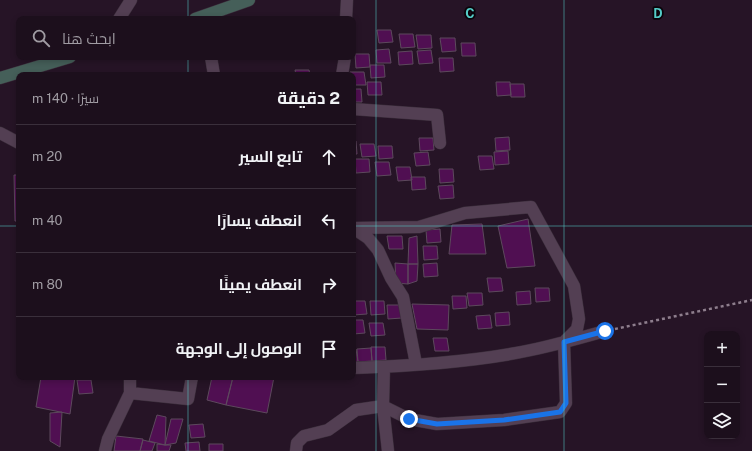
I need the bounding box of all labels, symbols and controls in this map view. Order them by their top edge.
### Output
text: C [465,6,475,21]
text: D [653,6,663,21]
search box [16,16,356,60]
icon: search [30,27,52,49]
text: ابحث هنا [62,30,116,47]
text: 2 دقيقة [277,88,340,108]
text: سيرًا · 140 m [32,91,99,106]
icon: ahead [318,146,340,168]
text: تابع السير [239,148,302,165]
text: 20 m [32,149,62,164]
icon: left [318,210,340,232]
text: انعطف يسارًا [217,212,302,229]
text: 40 m [32,213,63,228]
icon: right [318,274,340,296]
text: انعطف يمينًا [219,276,302,293]
text: 80 m [32,277,63,292]
route start [596,322,614,340]
map controls [704,331,740,439]
button: + [704,331,740,367]
icon: arrive [318,338,340,360]
text: الوصول إلى الوجهة [176,340,302,357]
button: − [704,367,740,403]
button: layers [704,403,740,439]
route end [400,410,418,428]

